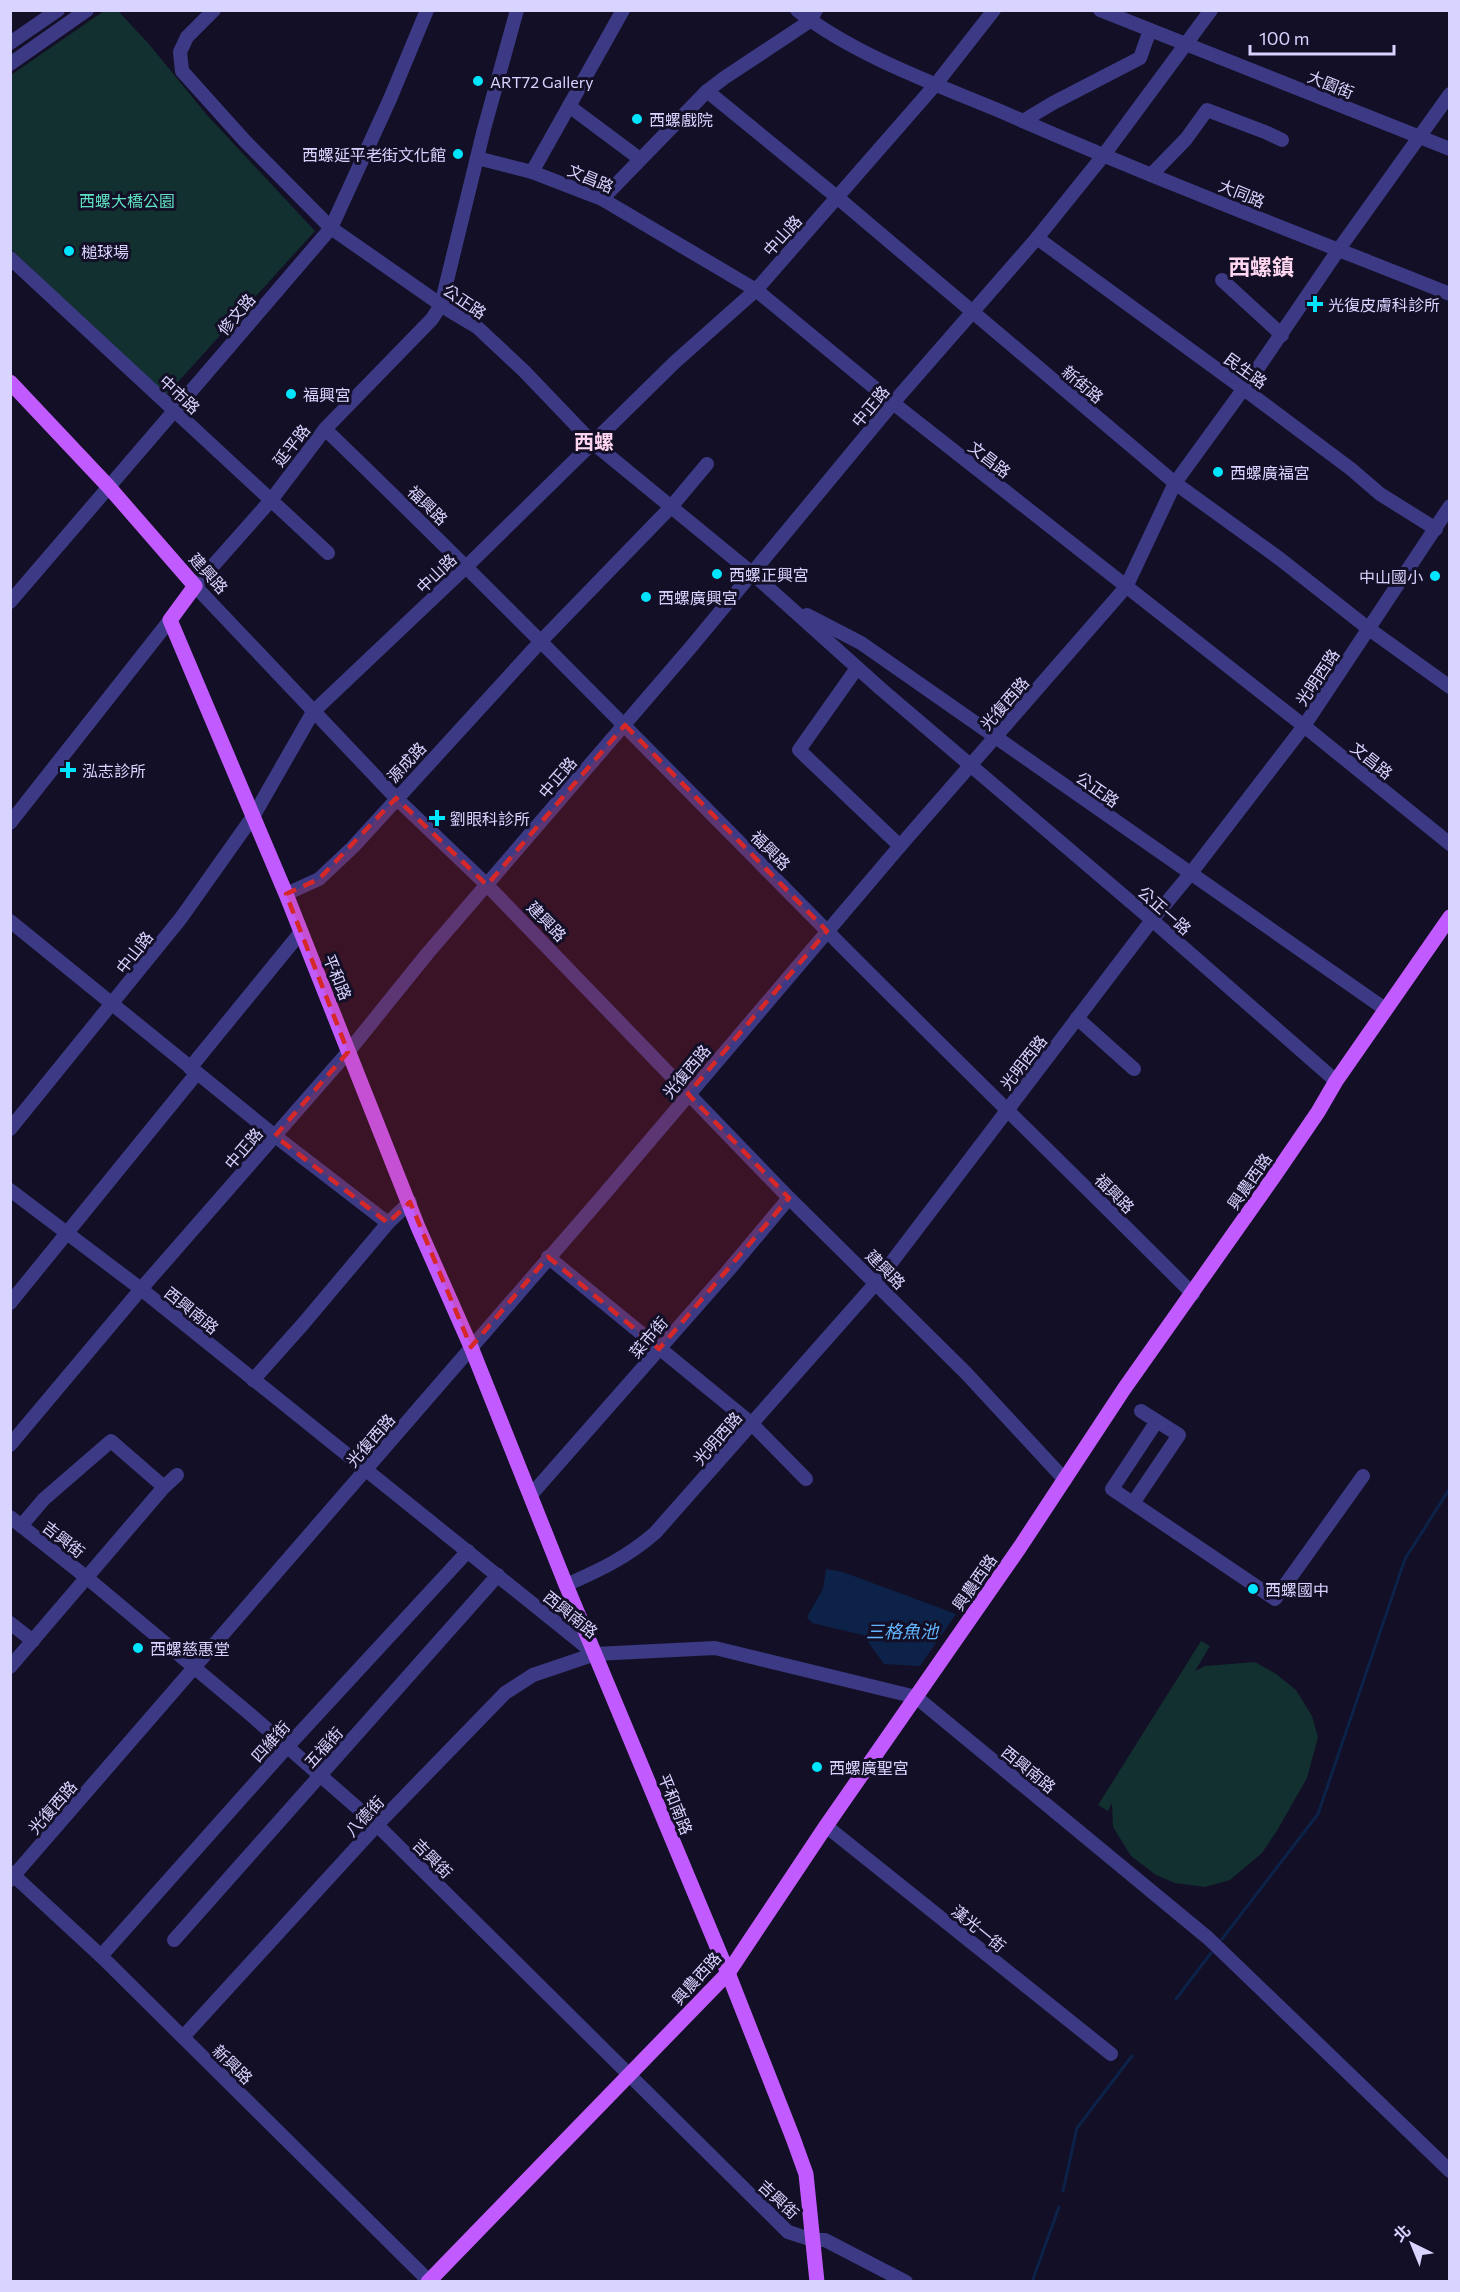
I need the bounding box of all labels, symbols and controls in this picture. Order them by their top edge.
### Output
scale bar [1250,18,1394,56]
text: 100 m [1259,27,1309,49]
street label: 大園街 [1305,66,1357,102]
place label: ART72 Gallery [490,72,593,91]
marker: ART72 Gallery [471,74,485,88]
place label: 西螺戲院 [649,110,713,129]
marker: 西螺戲院 [630,112,644,126]
place label: 西螺延平老街文化館 [302,145,446,164]
marker: 西螺延平老街文化館 [451,147,465,161]
street label: 文昌路 [565,160,617,196]
street label: 大同路 [1216,175,1268,211]
park label: 西螺大橋公園 [79,191,175,210]
street label: 中山路 [759,211,805,259]
place label: 槌球場 [81,242,129,261]
marker: 槌球場 [62,244,76,258]
district label: 西螺鎮 [1228,253,1294,280]
street label: 公正路 [440,280,490,322]
street label: 修文路 [213,290,259,338]
marker: 光復皮膚科診所 [1306,295,1324,313]
place label: 光復皮膚科診所 [1328,295,1440,314]
street label: 民生路 [1221,348,1271,392]
street label: 新街路 [1059,361,1107,407]
street label: 中市路 [156,371,204,417]
street label: 中正路 [847,382,893,430]
place label: 福興宮 [303,385,351,404]
marker: 福興宮 [284,387,298,401]
street label: 延平路 [269,420,313,470]
district label: 西螺 [574,429,614,453]
street label: 文昌路 [965,437,1015,481]
place label: 西螺廣福宮 [1230,463,1310,482]
marker: 西螺廣福宮 [1211,465,1225,479]
street label: 福興路 [404,481,452,529]
street label: 建興路 [186,549,232,597]
street label: 中山路 [412,549,460,597]
place label: 西螺正興宮 [729,565,809,584]
marker: 西螺正興宮 [710,567,724,581]
place label: 中山國小 [1359,567,1423,586]
marker: 中山國小 [1428,569,1442,583]
place label: 西螺廣興宮 [658,588,738,607]
marker: 西螺廣興宮 [639,590,653,604]
street label: 光明西路 [1291,645,1343,709]
street label: 光復西路 [976,673,1032,733]
street label: 源成路 [383,738,429,786]
street label: 文昌路 [1347,738,1397,782]
street label: 中正路 [534,753,580,801]
marker: 泓志診所 [59,761,77,779]
place label: 泓志診所 [82,761,146,780]
street label: 公正路 [1073,767,1123,811]
marker: 劉眼科診所 [428,809,446,827]
place label: 劉眼科診所 [450,809,530,828]
street label: 福興路 [747,826,795,874]
street label: 公正一路 [1135,882,1195,938]
street label: 建興路 [523,897,571,945]
street label: 中山路 [112,927,156,977]
street label: 平和路 [320,951,356,1003]
street label: 光明西路 [996,1031,1050,1093]
street label: 光復西路 [658,1040,714,1102]
street label: 中正路 [220,1124,266,1172]
street label: 興農西路 [1223,1149,1275,1213]
street label: 福興路 [1091,1169,1139,1217]
street label: 建興路 [862,1245,910,1293]
street label: 西興南路 [161,1282,223,1338]
street label: 菜市街 [625,1313,671,1361]
street label: 光明西路 [689,1408,745,1468]
street label: 光復西路 [342,1410,398,1470]
street label: 吉興街 [39,1517,89,1561]
street label: 興農西路 [948,1550,1000,1614]
place label: 西螺國中 [1265,1580,1329,1599]
marker: 西螺國中 [1246,1582,1260,1596]
street label: 西興南路 [540,1586,602,1642]
water label: 三格魚池 [866,1620,940,1642]
place label: 西螺慈惠堂 [150,1639,230,1658]
marker: 西螺慈惠堂 [131,1641,145,1655]
street label: 四維街 [247,1717,293,1765]
street label: 五福街 [300,1723,346,1771]
street label: 西興南路 [998,1741,1060,1797]
place label: 西螺廣聖宮 [829,1758,909,1777]
marker: 西螺廣聖宮 [810,1760,824,1774]
street label: 平和南路 [655,1771,697,1837]
street label: 光復西路 [24,1777,80,1837]
street label: 八德街 [341,1792,387,1840]
street label: 吉興街 [409,1834,457,1882]
street label: 漢光一街 [948,1900,1010,1956]
street label: 興農西路 [668,1948,724,2008]
street label: 新興路 [209,2040,257,2088]
street label: 吉興街 [755,2176,803,2222]
north arrow [1382,2214,1442,2274]
text: 北 [1389,2220,1414,2245]

